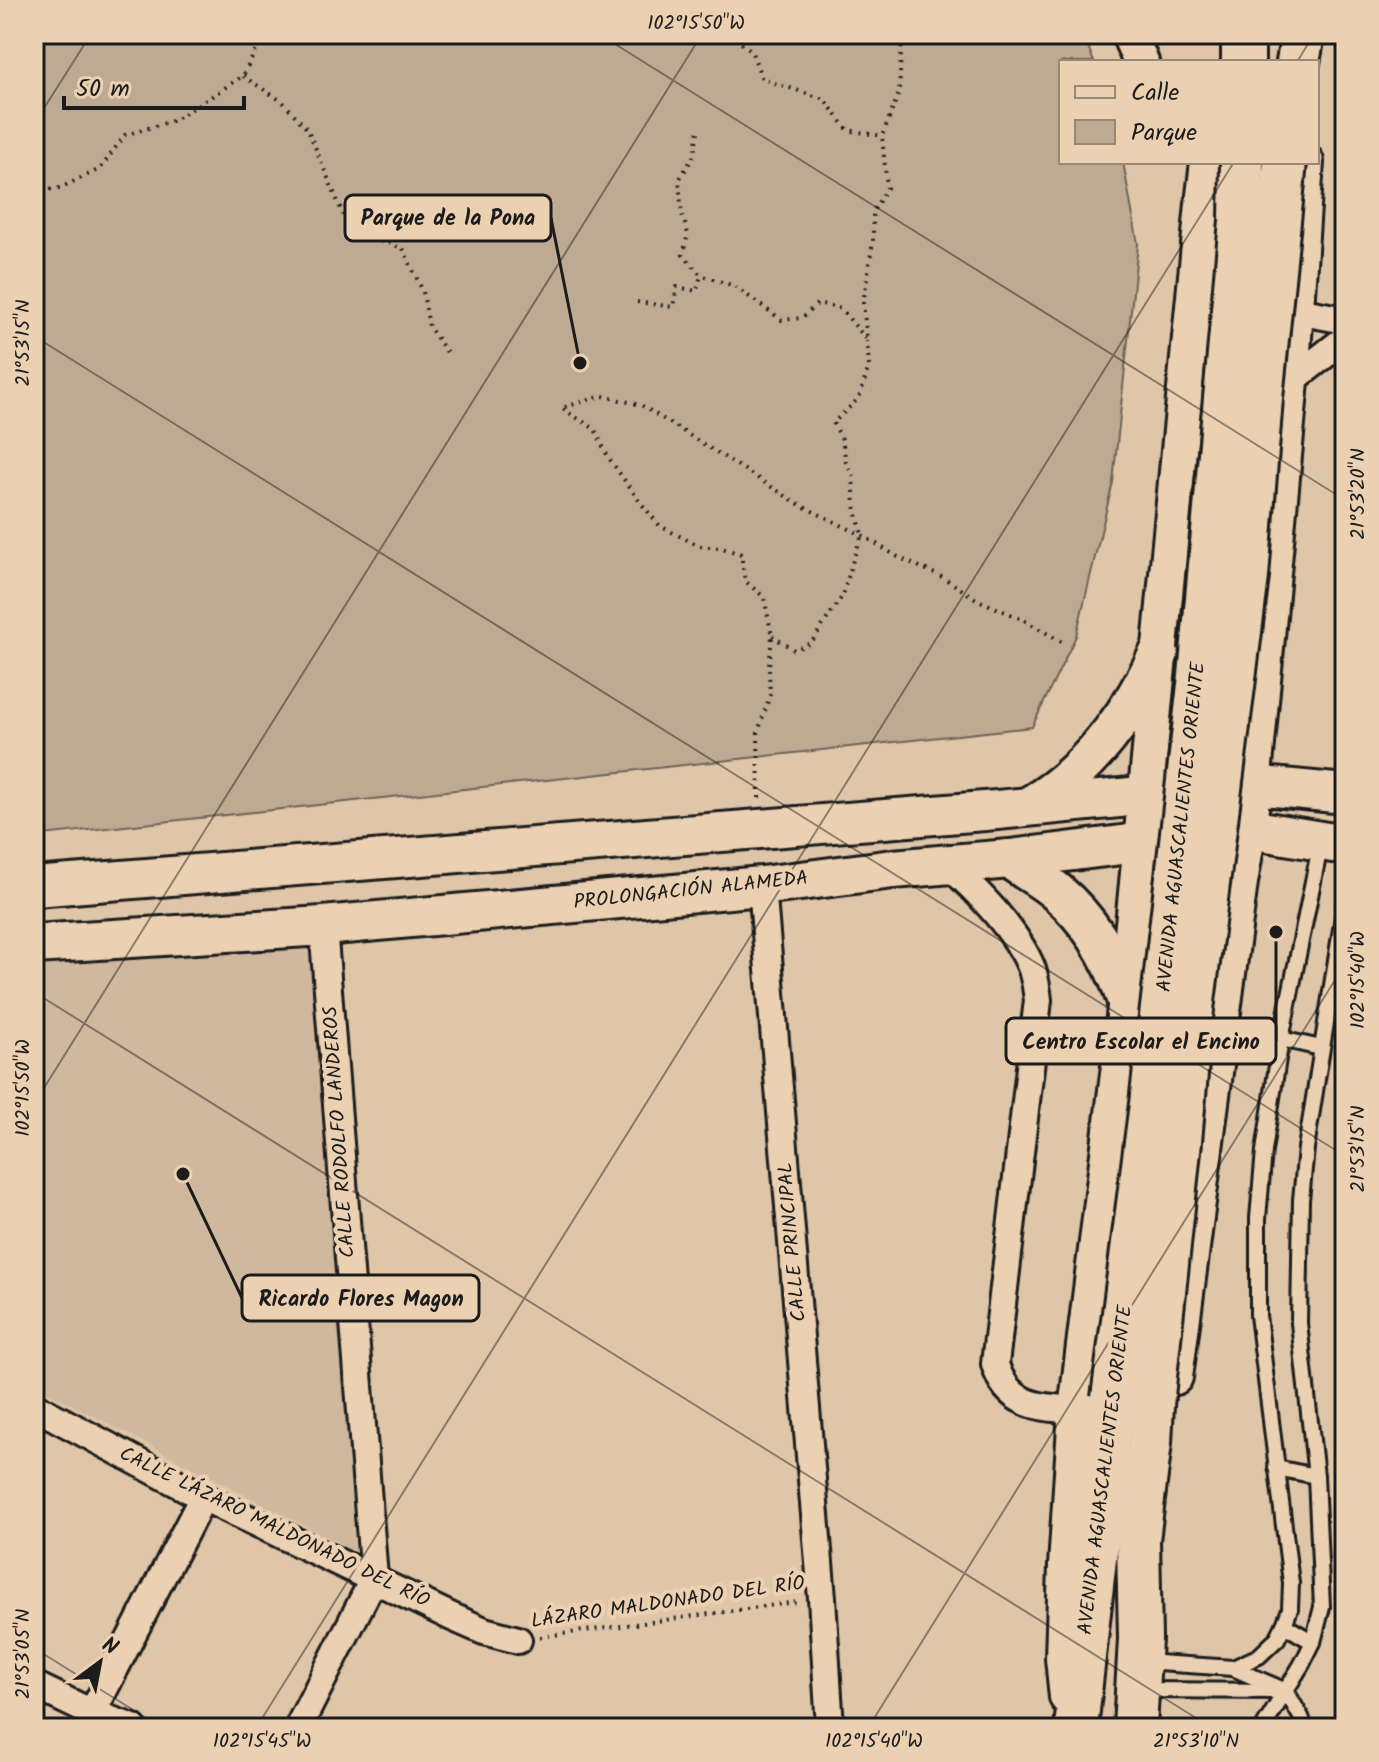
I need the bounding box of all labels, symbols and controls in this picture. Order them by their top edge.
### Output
text: 102°15'50"W [647,8,745,40]
scale bar [64,60,244,110]
legend [1059,60,1319,164]
text: 50 m [76,70,130,109]
text: Calle [1131,74,1179,113]
text: Parque [1131,114,1197,153]
callout: Parque de la Pona [345,195,551,241]
text: Parque de la Pona [361,202,535,237]
text: 21°53'15"N [8,300,40,386]
text: 21°53'20"N [1343,448,1375,540]
street label: AVENIDA AGUASCALIENTES ORIENTE [1149,659,1215,994]
street label: PROLONGACIÓN ALAMEDA [572,863,810,919]
text: 102°15'40"W [1343,931,1375,1029]
street label: CALLE RODOLFO LANDEROS [315,1005,365,1259]
callout: Centro Escolar el Encino [1006,1018,1276,1064]
text: Centro Escolar el Encino [1022,1026,1260,1061]
text: 102°15'50"W [8,1039,40,1137]
text: 21°53'15"N [1343,1106,1375,1192]
street label: CALLE PRINCIPAL [770,1161,816,1323]
callout: Ricardo Flores Magon [242,1275,479,1321]
text: Ricardo Flores Magon [258,1283,464,1318]
street label: AVENIDA AGUASCALIENTES ORIENTE [1070,1302,1142,1637]
street label: CALLE LÁZARO MALDONADO DEL RÍO [113,1439,435,1617]
street label: LÁZARO MALDONADO DEL RÍO [529,1568,807,1638]
text: 21°53'05"N [8,1609,40,1699]
north arrow [60,1622,140,1702]
text: N [94,1629,125,1666]
text: 102°15'45"W [213,1726,311,1758]
text: 102°15'40"W [825,1726,923,1758]
text: 21°53'10"N [1153,1726,1239,1758]

